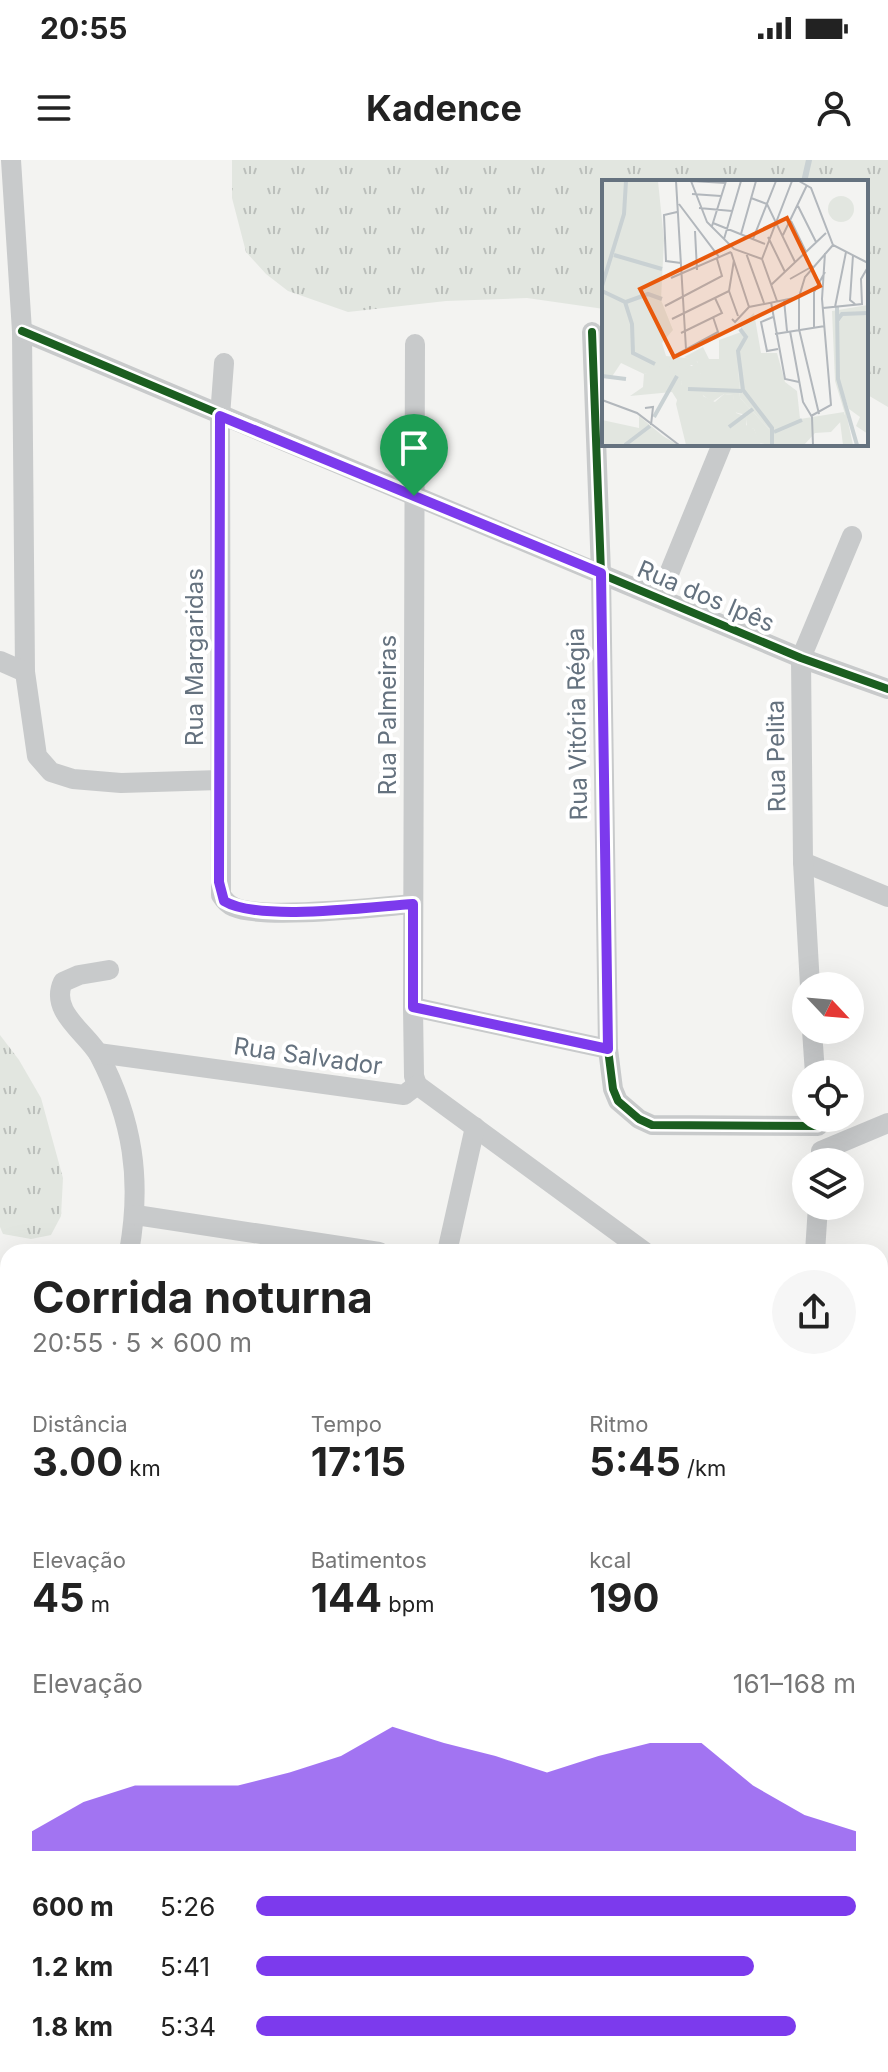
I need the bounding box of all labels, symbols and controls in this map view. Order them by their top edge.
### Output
text: 20:55 [40,10,128,46]
icon: menu [32,86,76,130]
text: Kadence [366,86,522,130]
icon: person [812,86,856,130]
inset map [602,180,868,446]
pin [380,414,448,496]
icon: arrive [392,426,436,470]
street label: Rua dos Ipês [633,554,779,638]
street label: Rua Margaridas [180,568,209,746]
street label: Rua Vitória Régia [561,627,593,821]
street label: Rua Palmeiras [373,635,402,795]
street label: Rua Pelita [761,700,791,812]
north arrow [792,972,864,1044]
map controls [792,972,864,1220]
street label: Rua Salvador [232,1031,384,1081]
button: locate [792,1060,864,1132]
button: layers [792,1148,864,1220]
text: Corrida noturna [32,1270,373,1324]
button: share [772,1270,856,1354]
text: 20:55 · 5 × 600 m [32,1327,252,1358]
text: Distância [32,1411,128,1437]
text: Tempo [311,1411,382,1437]
text: Ritmo [589,1411,648,1437]
text: 3.00 [32,1437,123,1486]
text: 17:15 [311,1437,406,1486]
text: 5:45 [589,1437,681,1486]
text: km [123,1455,161,1481]
text: /km [681,1455,726,1481]
text: Elevação [32,1547,126,1573]
text: Batimentos [311,1547,427,1573]
text: kcal [589,1547,631,1573]
text: 45 [32,1573,85,1622]
text: 144 [311,1573,382,1622]
text: 190 [589,1573,660,1622]
text: m [85,1591,110,1617]
text: bpm [382,1591,434,1617]
text: Elevação [32,1668,143,1699]
text: 161–168 m [733,1668,856,1699]
text: 600 m [32,1891,114,1922]
text: 5:26 [160,1891,215,1922]
text: 1.2 km [32,1951,113,1982]
text: 5:41 [160,1951,210,1982]
text: 1.8 km [32,2011,113,2042]
text: 5:34 [160,2011,216,2042]

